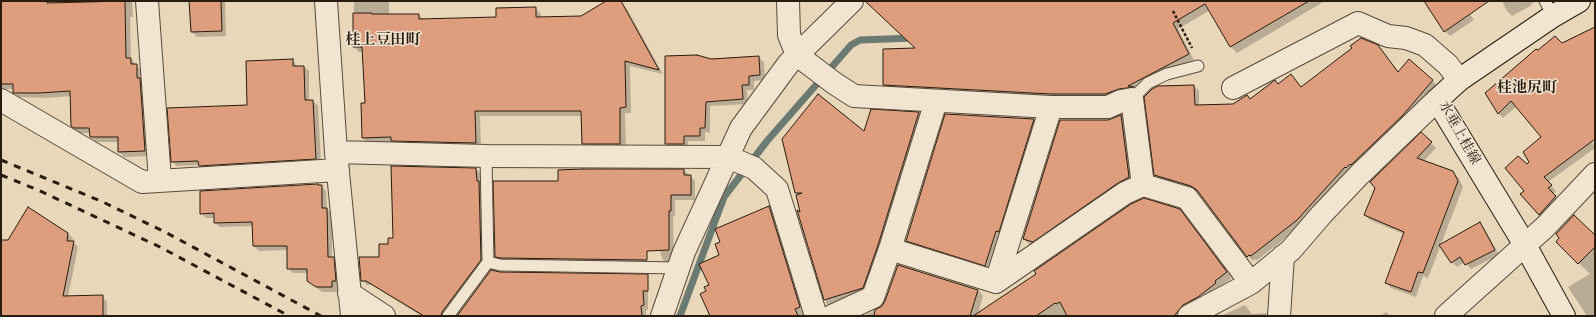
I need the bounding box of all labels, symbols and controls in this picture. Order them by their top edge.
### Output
district label: 桂上豆田町 [346,31,420,49]
district label: 桂池尻町 [1497,79,1557,97]
street label: 水垂上桂線 [1435,98,1483,168]

